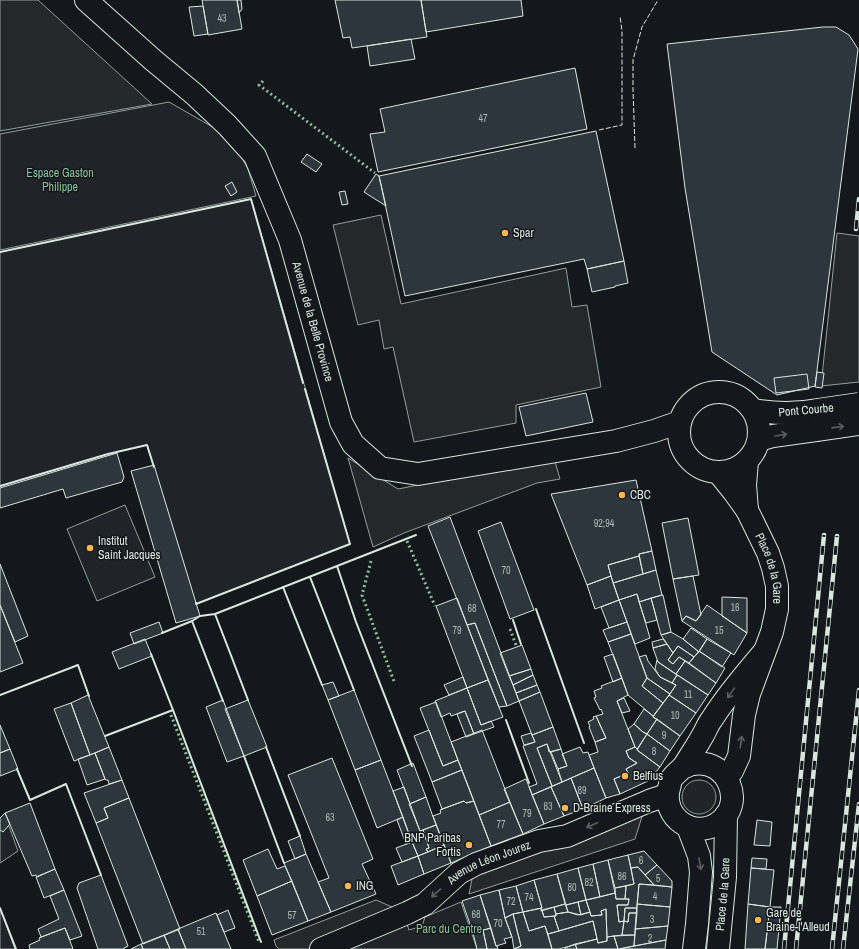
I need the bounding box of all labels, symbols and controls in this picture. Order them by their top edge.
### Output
house number: 43 [217,12,227,25]
house number: 47 [478,112,488,125]
park label: Espace Gaston Philippe [26,165,94,195]
place label: Spar [513,225,535,241]
marker: Spar [500,228,510,238]
street label: Avenue de la Belle Province [288,259,337,383]
street label: Pont Courbe [778,400,834,420]
one-way arrow [831,423,844,431]
one-way arrow [774,431,787,439]
place label: CBC [630,487,651,503]
marker: CBC [617,490,627,500]
house number: 92;94 [594,517,615,530]
street label: Place de la Gare [751,530,786,604]
place label: Institut Saint Jacques [98,533,160,563]
marker: Institut Saint Jacques [85,543,95,553]
house number: 70 [501,564,511,577]
house number: 16 [730,601,740,614]
house number: 68 [467,602,477,615]
house number: 79 [452,624,462,637]
house number: 15 [714,624,724,637]
one-way arrow [726,687,735,698]
house number: 11 [684,688,693,701]
house number: 10 [670,709,680,722]
house number: 9 [662,729,667,742]
one-way arrow [737,736,744,749]
house number: 8 [652,745,657,758]
place label: Belfius [633,768,663,784]
marker: Belfius [620,771,630,781]
house number: 89 [577,784,587,797]
house number: 83 [543,800,553,813]
place label: D-Braine Express [573,800,651,816]
marker: D-Braine Express [560,803,570,813]
house number: 79 [522,807,532,820]
house number: 63 [325,811,335,824]
house number: 77 [496,818,506,831]
one-way arrow [586,822,598,830]
place label: BNP Paribas Fortis [404,830,461,860]
street label: Avenue Léon Jourez [443,837,533,889]
marker: BNP Paribas Fortis [464,840,474,850]
house number: 6 [639,854,644,867]
one-way arrow [696,857,704,870]
street label: Place de la Gare [712,857,733,932]
house number: 86 [617,870,627,883]
house number: 5 [656,872,661,885]
house number: 82 [584,876,594,889]
place label: ING [356,878,374,894]
marker: ING [343,881,353,891]
house number: 80 [567,881,577,894]
one-way arrow [431,889,442,898]
house number: 4 [653,890,658,903]
house number: 74 [524,891,534,904]
house number: 72 [506,895,516,908]
place label: Gare de Braine-l'Alleud [766,905,830,935]
house number: 68 [471,908,481,921]
house number: 57 [287,909,297,922]
house number: 3 [650,913,655,926]
marker: Gare de Braine-l'Alleud [753,915,763,925]
house number: 70 [493,917,503,930]
park label: Parc du Centre [416,921,482,937]
house number: 51 [196,925,206,938]
house number: 2 [648,932,653,945]

